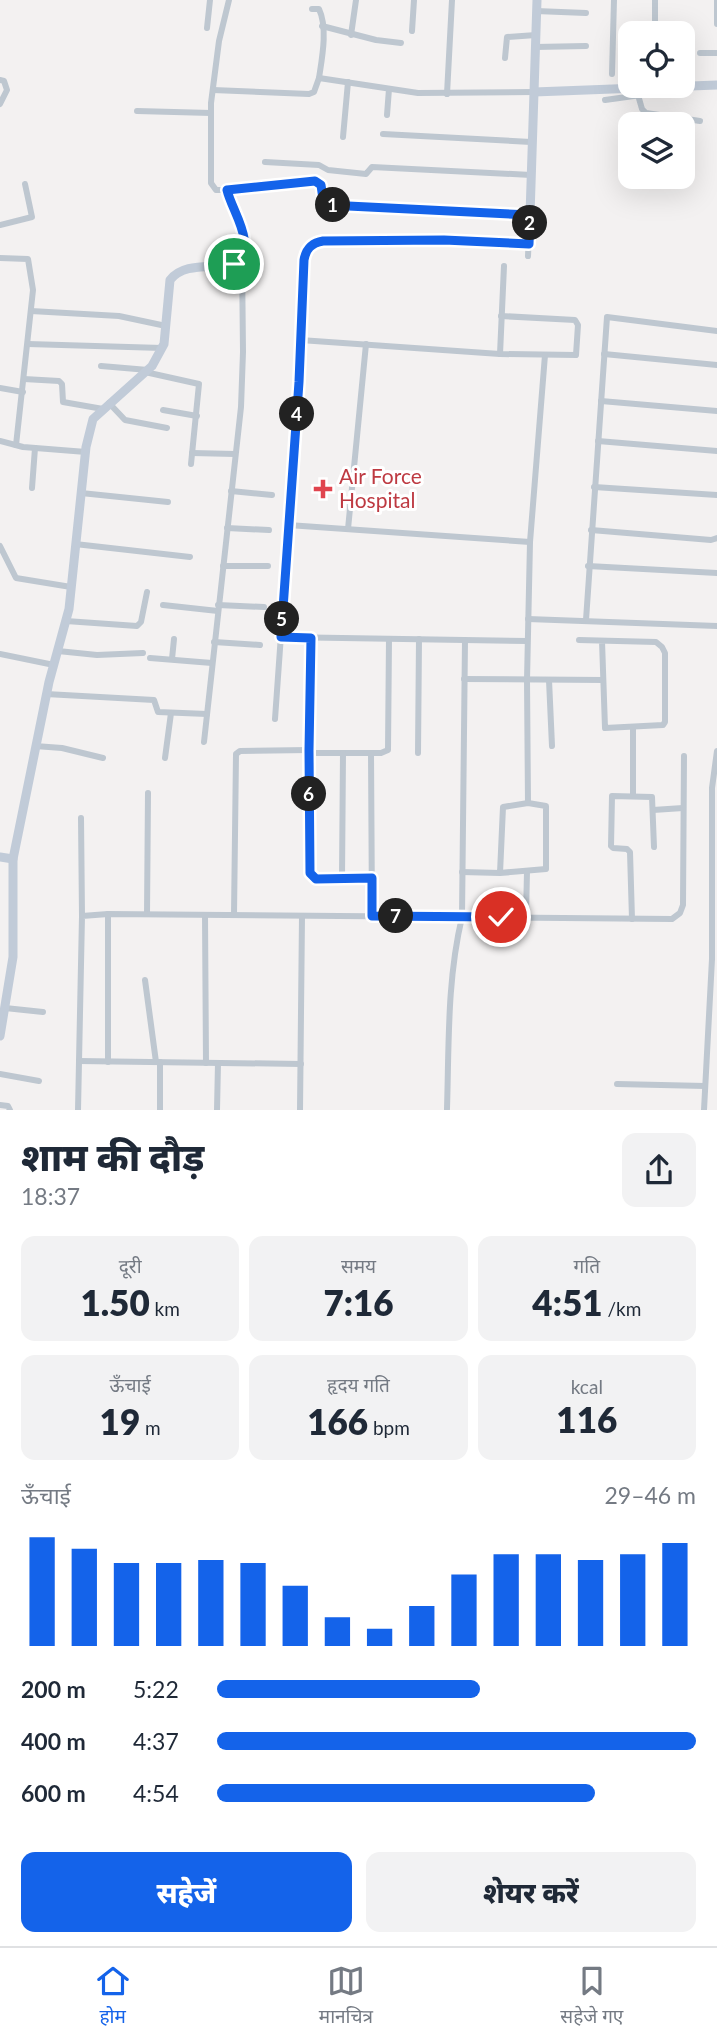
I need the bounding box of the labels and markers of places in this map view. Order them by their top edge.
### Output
pin: 1 [316,188,350,222]
pin: 2 [512,206,548,241]
pin [204,234,264,294]
pin: 4 [280,396,314,432]
place label: Air Force Hospital [339,463,422,512]
marker: Air Force Hospital [313,479,333,499]
pin: 5 [264,602,300,636]
pin: 6 [292,776,326,812]
pin [471,887,531,947]
pin: 7 [378,898,414,934]

